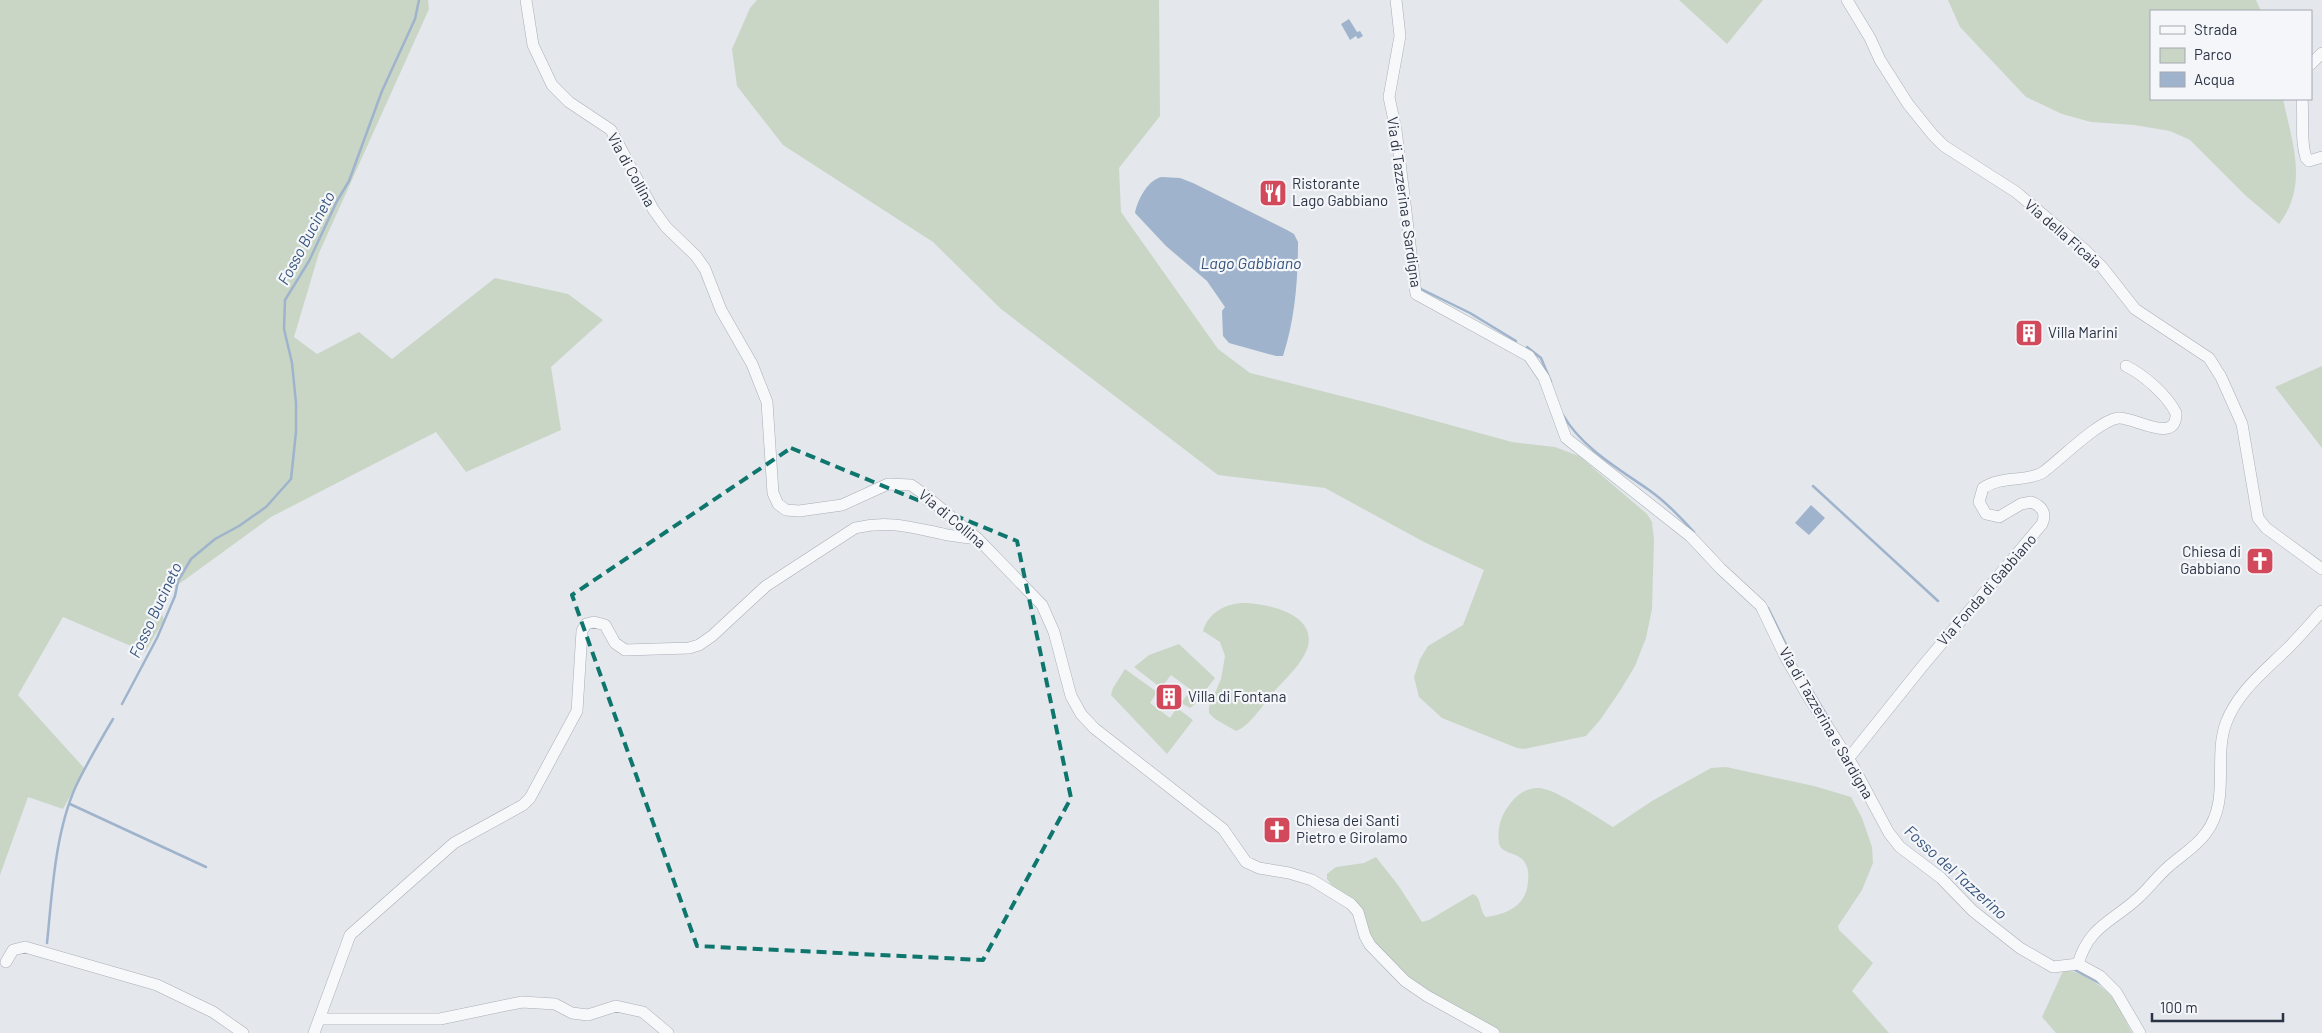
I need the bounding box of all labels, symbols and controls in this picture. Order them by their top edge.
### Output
legend [2150,10,2312,100]
text: Strada [2194,20,2237,38]
text: Parco [2194,45,2232,63]
text: Acqua [2194,70,2235,88]
street label: Via di Tazzerina e Sardigna [1384,115,1426,288]
street label: Via di Collina [604,129,660,210]
place label: Ristorante Lago Gabbiano [1292,174,1388,209]
restaurant icon: Ristorante Lago Gabbiano [1258,178,1288,208]
water label: Fosso Bucineto [273,188,338,288]
street label: Via della Ficaia [2021,195,2106,272]
water label: Lago Gabbiano [1200,253,1302,272]
building icon: Villa Marini [2014,318,2044,348]
place label: Villa Marini [2048,323,2118,341]
street label: Via di Collina [915,485,990,552]
street label: Via Fonda di Gabbiano [1933,530,2040,649]
place label: Chiesa di Gabbiano [2180,542,2241,577]
church icon: Chiesa di Gabbiano [2245,546,2275,576]
water label: Fosso Bucineto [124,559,185,661]
street label: Via di Tazzerina e Sardigna [1776,643,1878,802]
building icon: Villa di Fontana [1154,682,1184,712]
place label: Villa di Fontana [1188,687,1286,705]
place label: Chiesa dei Santi Pietro e Girolamo [1296,811,1408,846]
church icon: Chiesa dei Santi Pietro e Girolamo [1262,815,1292,845]
water label: Fosso del Tazzerino [1901,821,2011,923]
scale bar [2152,990,2283,1022]
text: 100 m [2160,998,2198,1016]

